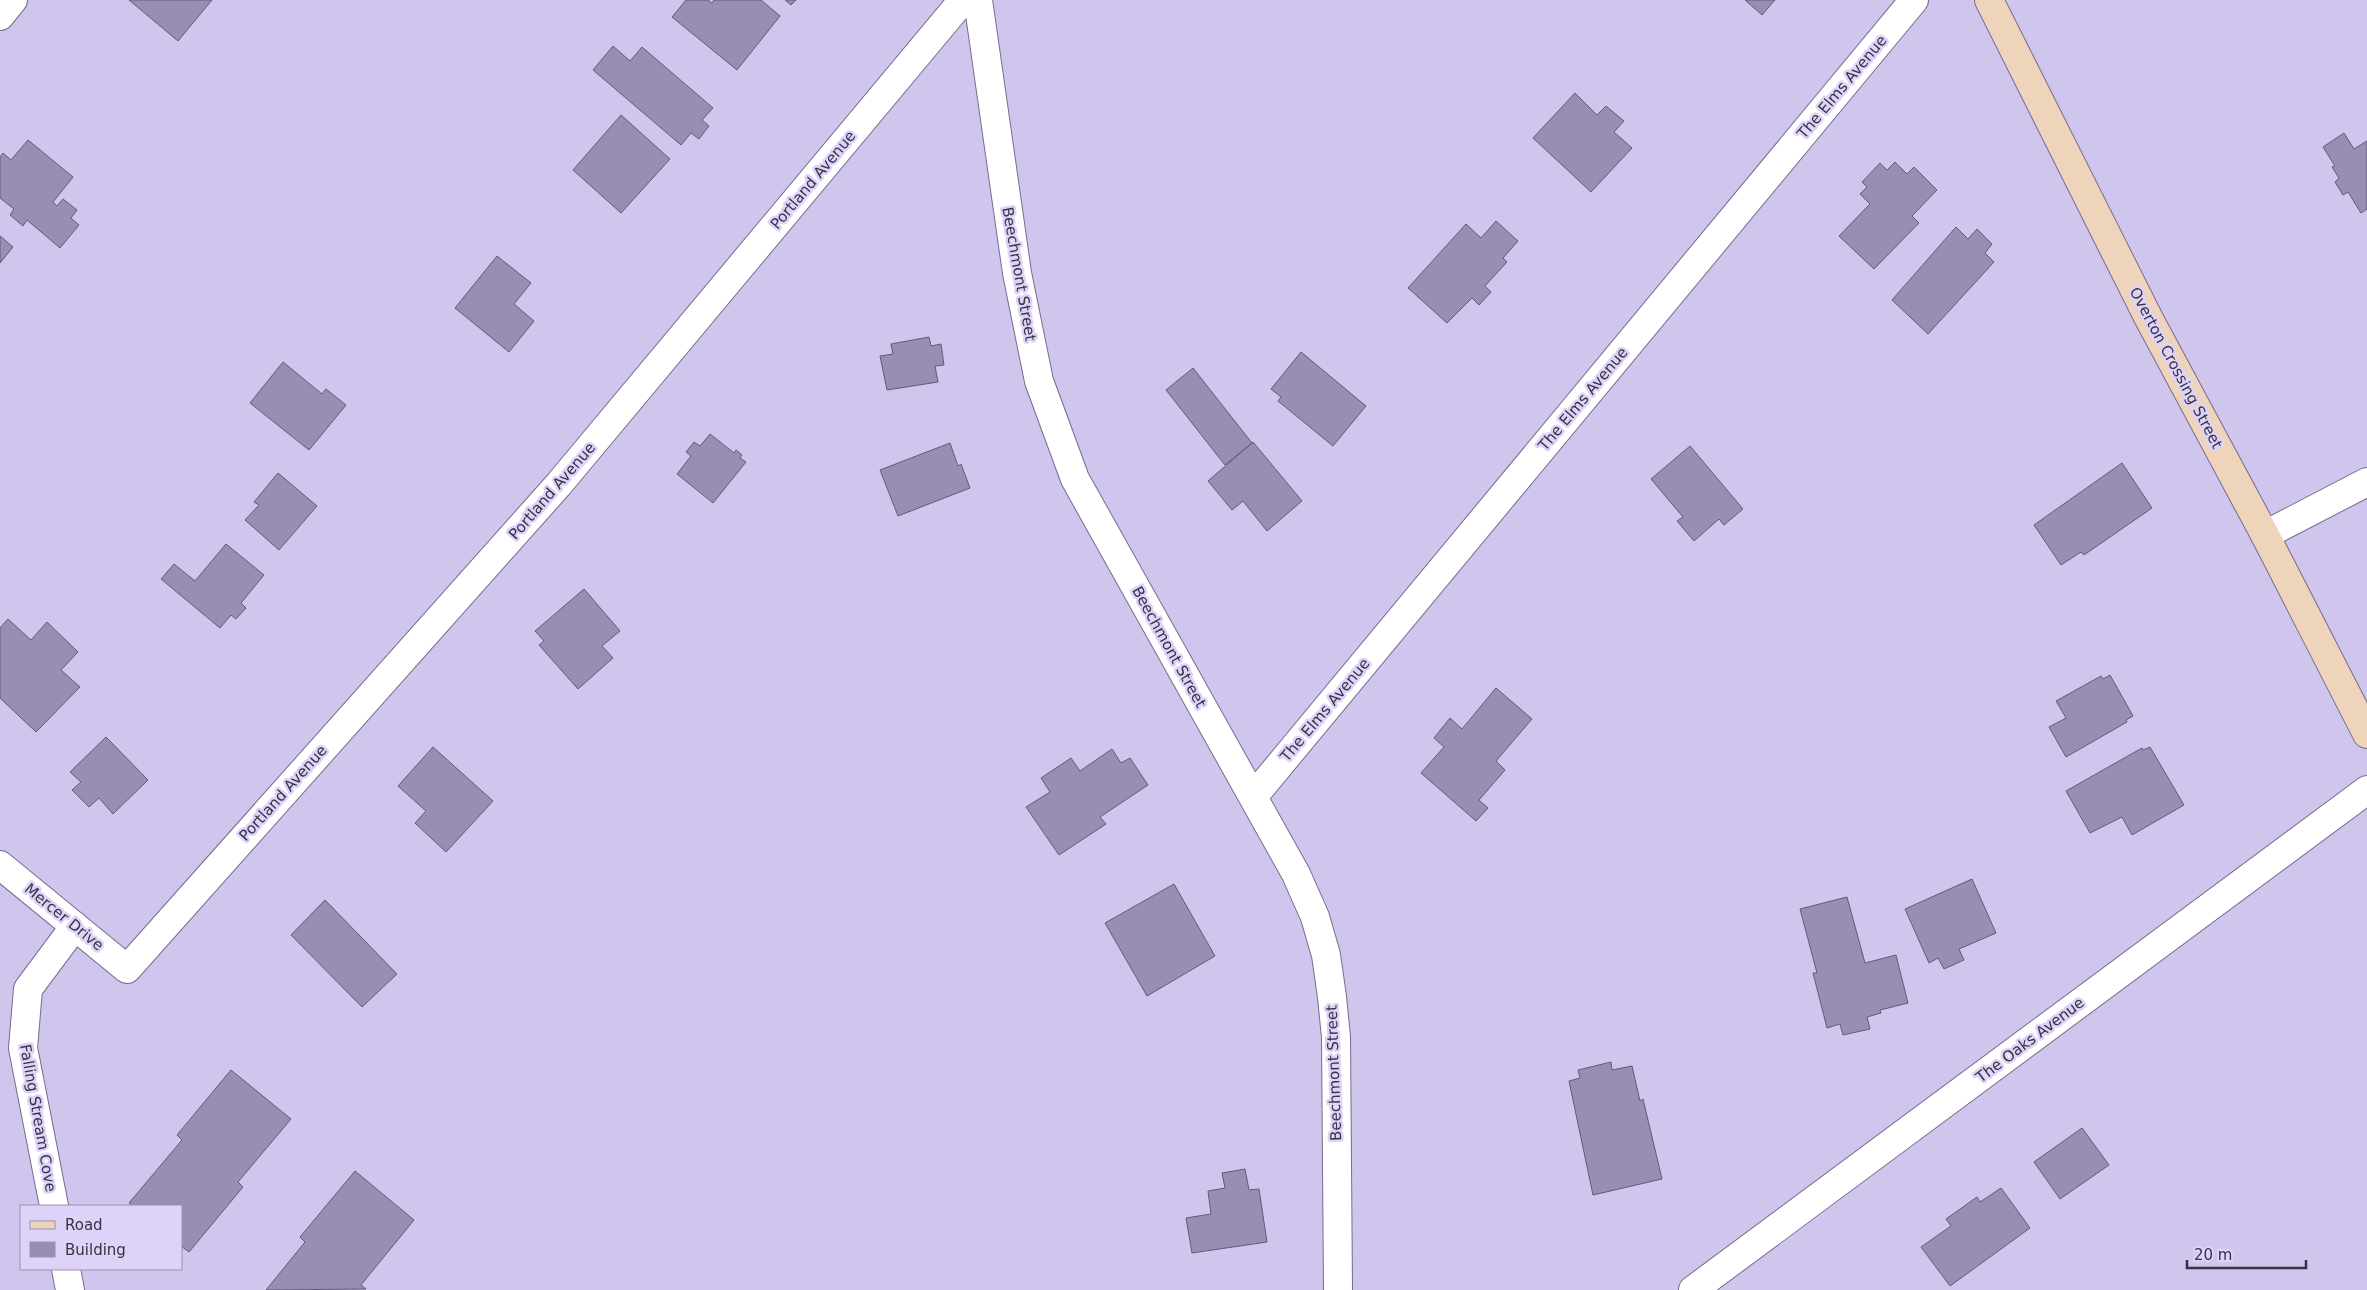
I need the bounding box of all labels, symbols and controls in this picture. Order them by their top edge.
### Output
street label: The Elms Avenue [1793,32,1890,143]
street label: Portland Avenue [767,127,859,233]
street label: Beechmont Street [998,205,1040,343]
street label: Overton Crossing Street [2126,284,2226,452]
street label: The Elms Avenue [1534,344,1631,455]
street label: Portland Avenue [505,439,599,543]
street label: Beechmont Street [1128,583,1210,711]
street label: The Elms Avenue [1276,655,1373,766]
street label: Portland Avenue [235,741,331,845]
street label: Mercer Drive [21,880,107,954]
street label: The Oaks Avenue [1972,993,2088,1087]
street label: Beechmont Street [1323,1005,1345,1141]
street label: Falling Stream Cove [16,1043,60,1193]
legend [20,1205,182,1270]
text: Road [65,1216,103,1234]
scale bar [2187,1238,2306,1270]
text: Building [65,1241,126,1259]
text: 20 m [2194,1246,2232,1264]

